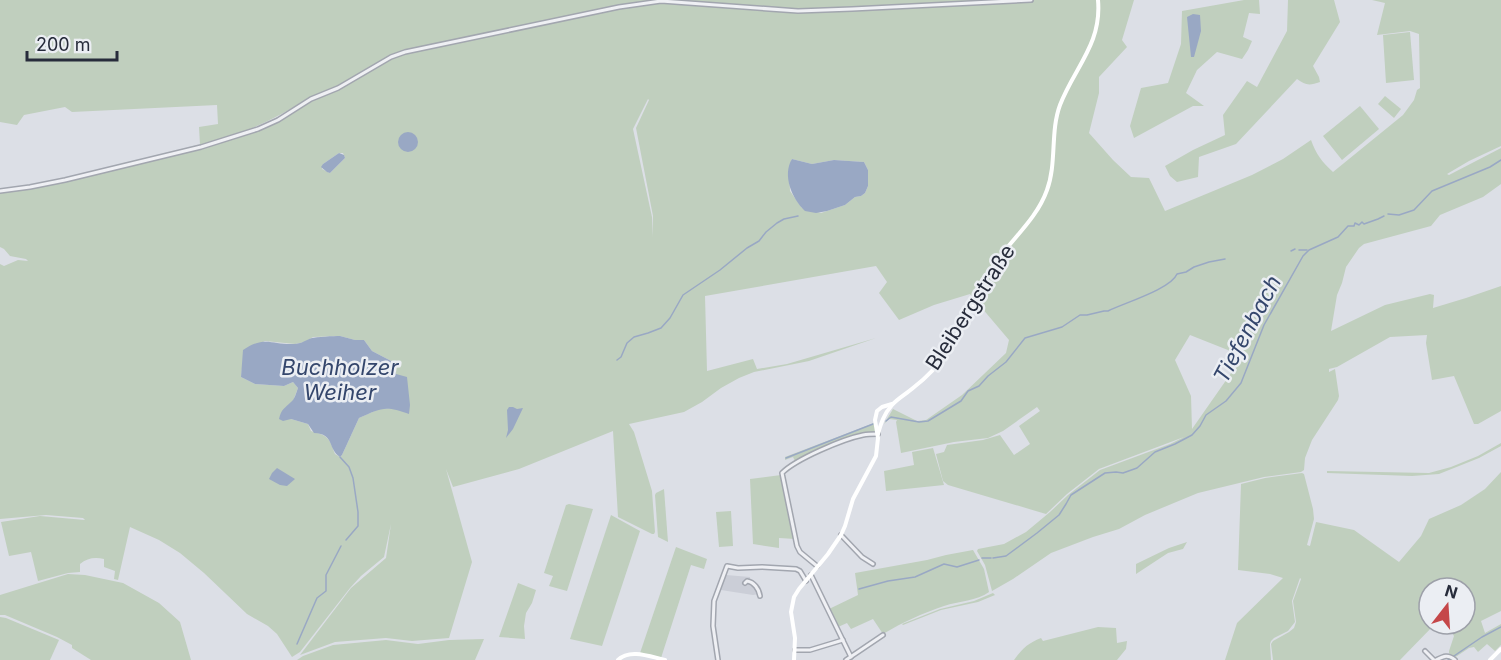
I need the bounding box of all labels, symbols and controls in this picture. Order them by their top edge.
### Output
scale bar [27,24,117,62]
text: 200 m [36,34,91,55]
street label: Bleibergstraße [920,240,1020,374]
water label: Tiefenbach [1208,271,1286,387]
water label: Buchholzer Weiher [281,354,399,405]
north arrow [1417,576,1477,636]
text: N [1443,580,1460,603]

